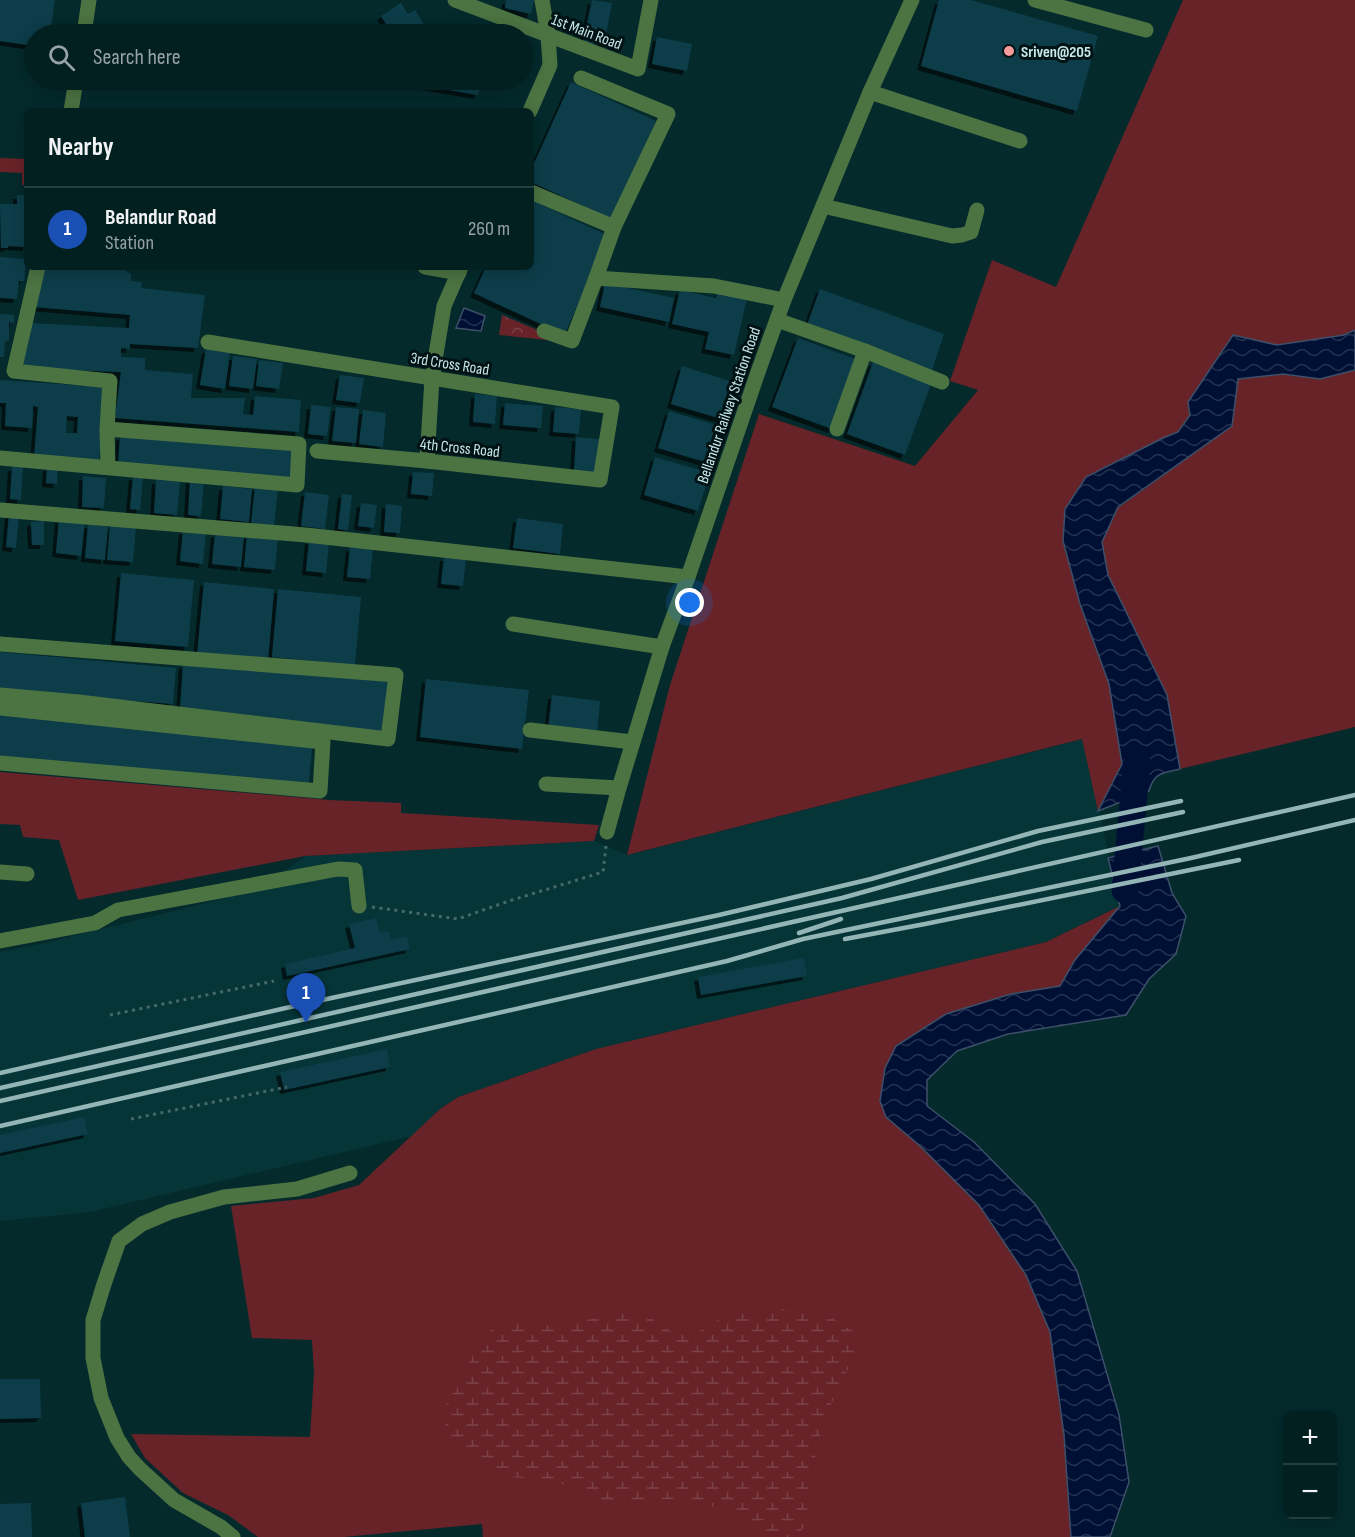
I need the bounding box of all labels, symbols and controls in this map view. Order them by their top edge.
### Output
street label: 1st Main Road [549,10,624,54]
search box [24,24,534,90]
icon: search [45,41,78,74]
place label: Sriven@205 [1021,43,1091,62]
text: Search here [93,44,180,71]
marker: Sriven@205 [1002,44,1016,58]
text: Nearby [48,132,114,163]
text: Belandur Road [105,204,216,231]
text: 1 [64,217,71,241]
text: 260 m [468,217,510,241]
text: Station [105,231,154,255]
street label: Bellandur Railway Station Road [694,325,765,486]
street label: 3rd Cross Road [409,349,490,380]
street label: 4th Cross Road [419,435,501,462]
your location [675,588,704,617]
pin: 1 [286,974,326,1023]
map controls [1283,1411,1337,1519]
button: + [1283,1411,1337,1465]
button: − [1283,1465,1337,1519]

